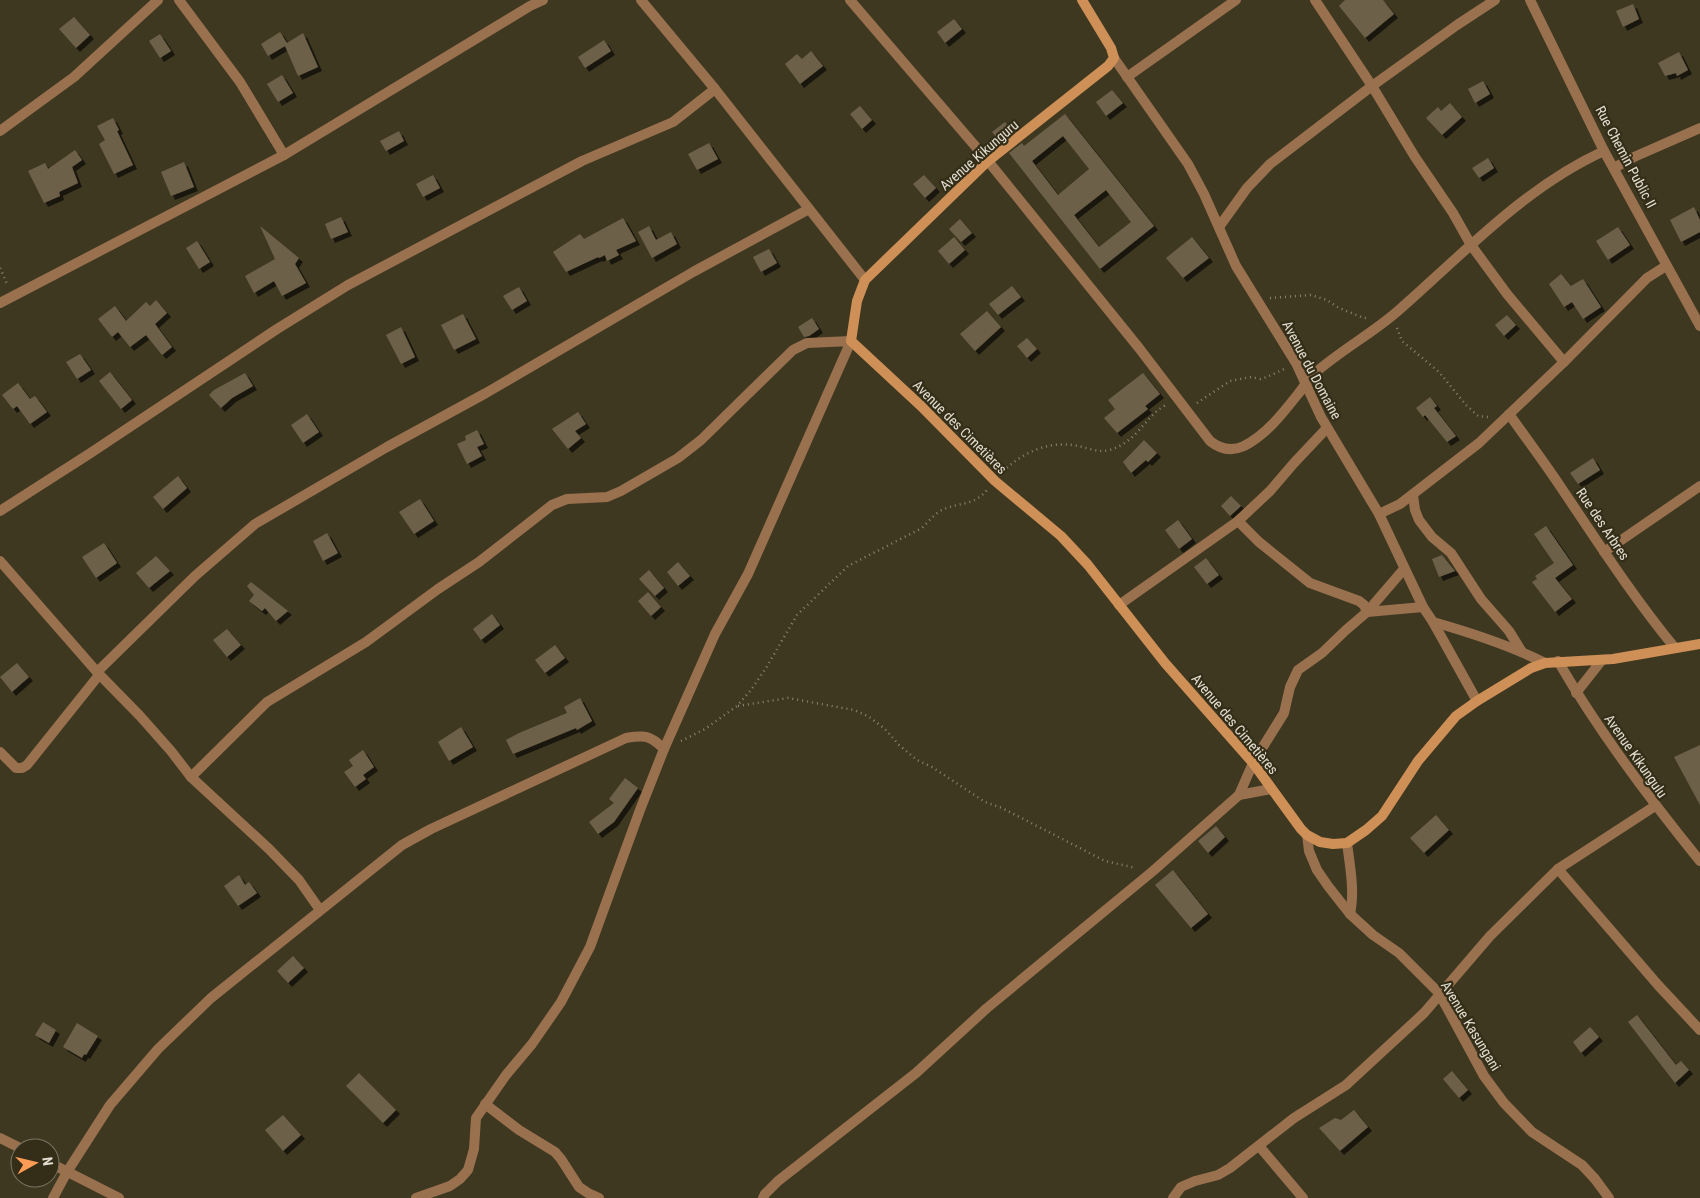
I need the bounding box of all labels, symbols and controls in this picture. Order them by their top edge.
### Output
street label: Rue Chemin Public II [1592,103,1660,211]
street label: Avenue Kikunguru [936,117,1022,193]
street label: Avenue du Domaine [1279,318,1345,422]
street label: Avenue des Cimetières [910,377,1010,477]
street label: Rue des Arbres [1573,485,1633,563]
street label: Avenue des Cimetières [1188,671,1282,777]
street label: Avenue Kikungulu [1601,711,1671,801]
street label: Avenue Kasungani [1438,978,1504,1074]
north arrow [10,1138,60,1188]
text: N [39,1156,56,1167]

